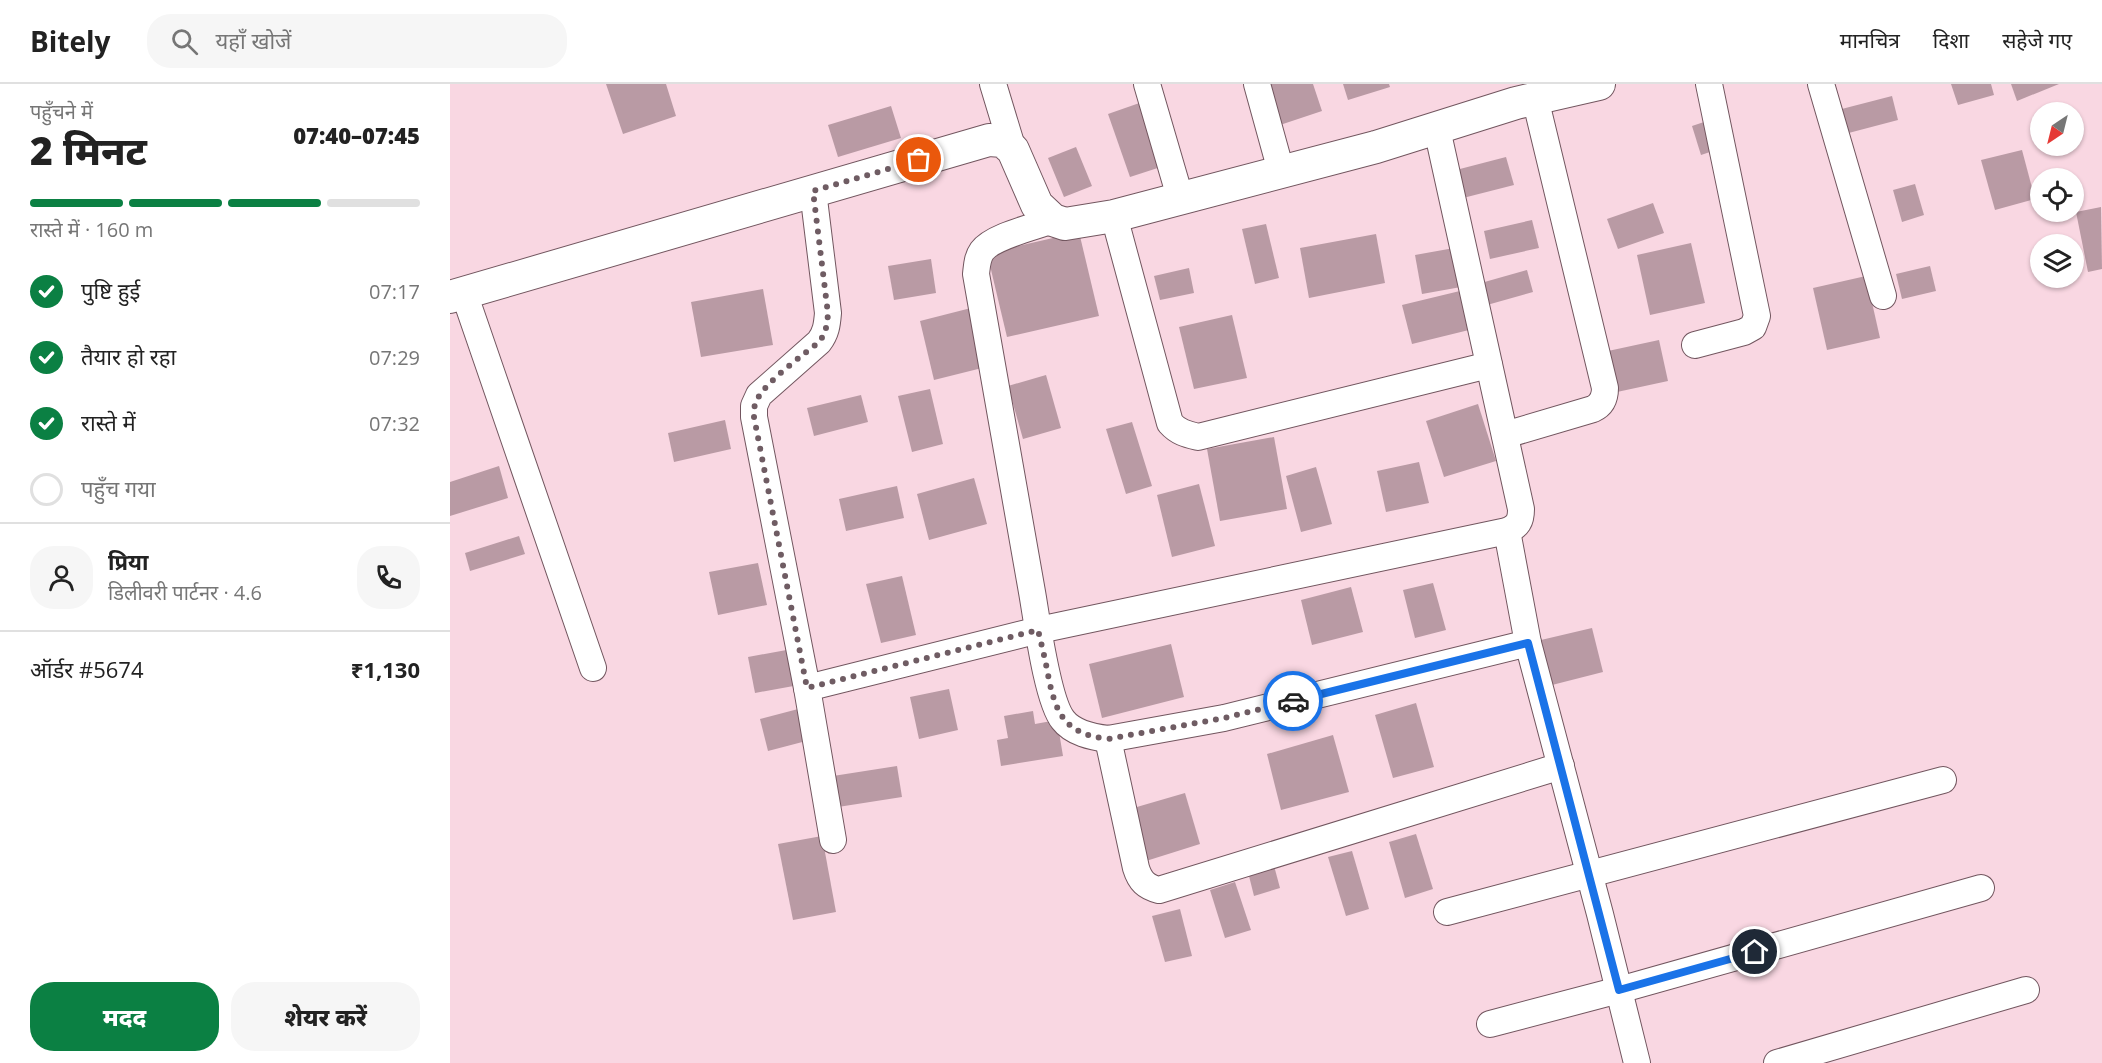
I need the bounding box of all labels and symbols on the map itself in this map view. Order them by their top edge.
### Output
north arrow [2030,102,2084,156]
pin [893,134,944,185]
courier [1263,671,1323,731]
pin [1729,926,1780,977]

